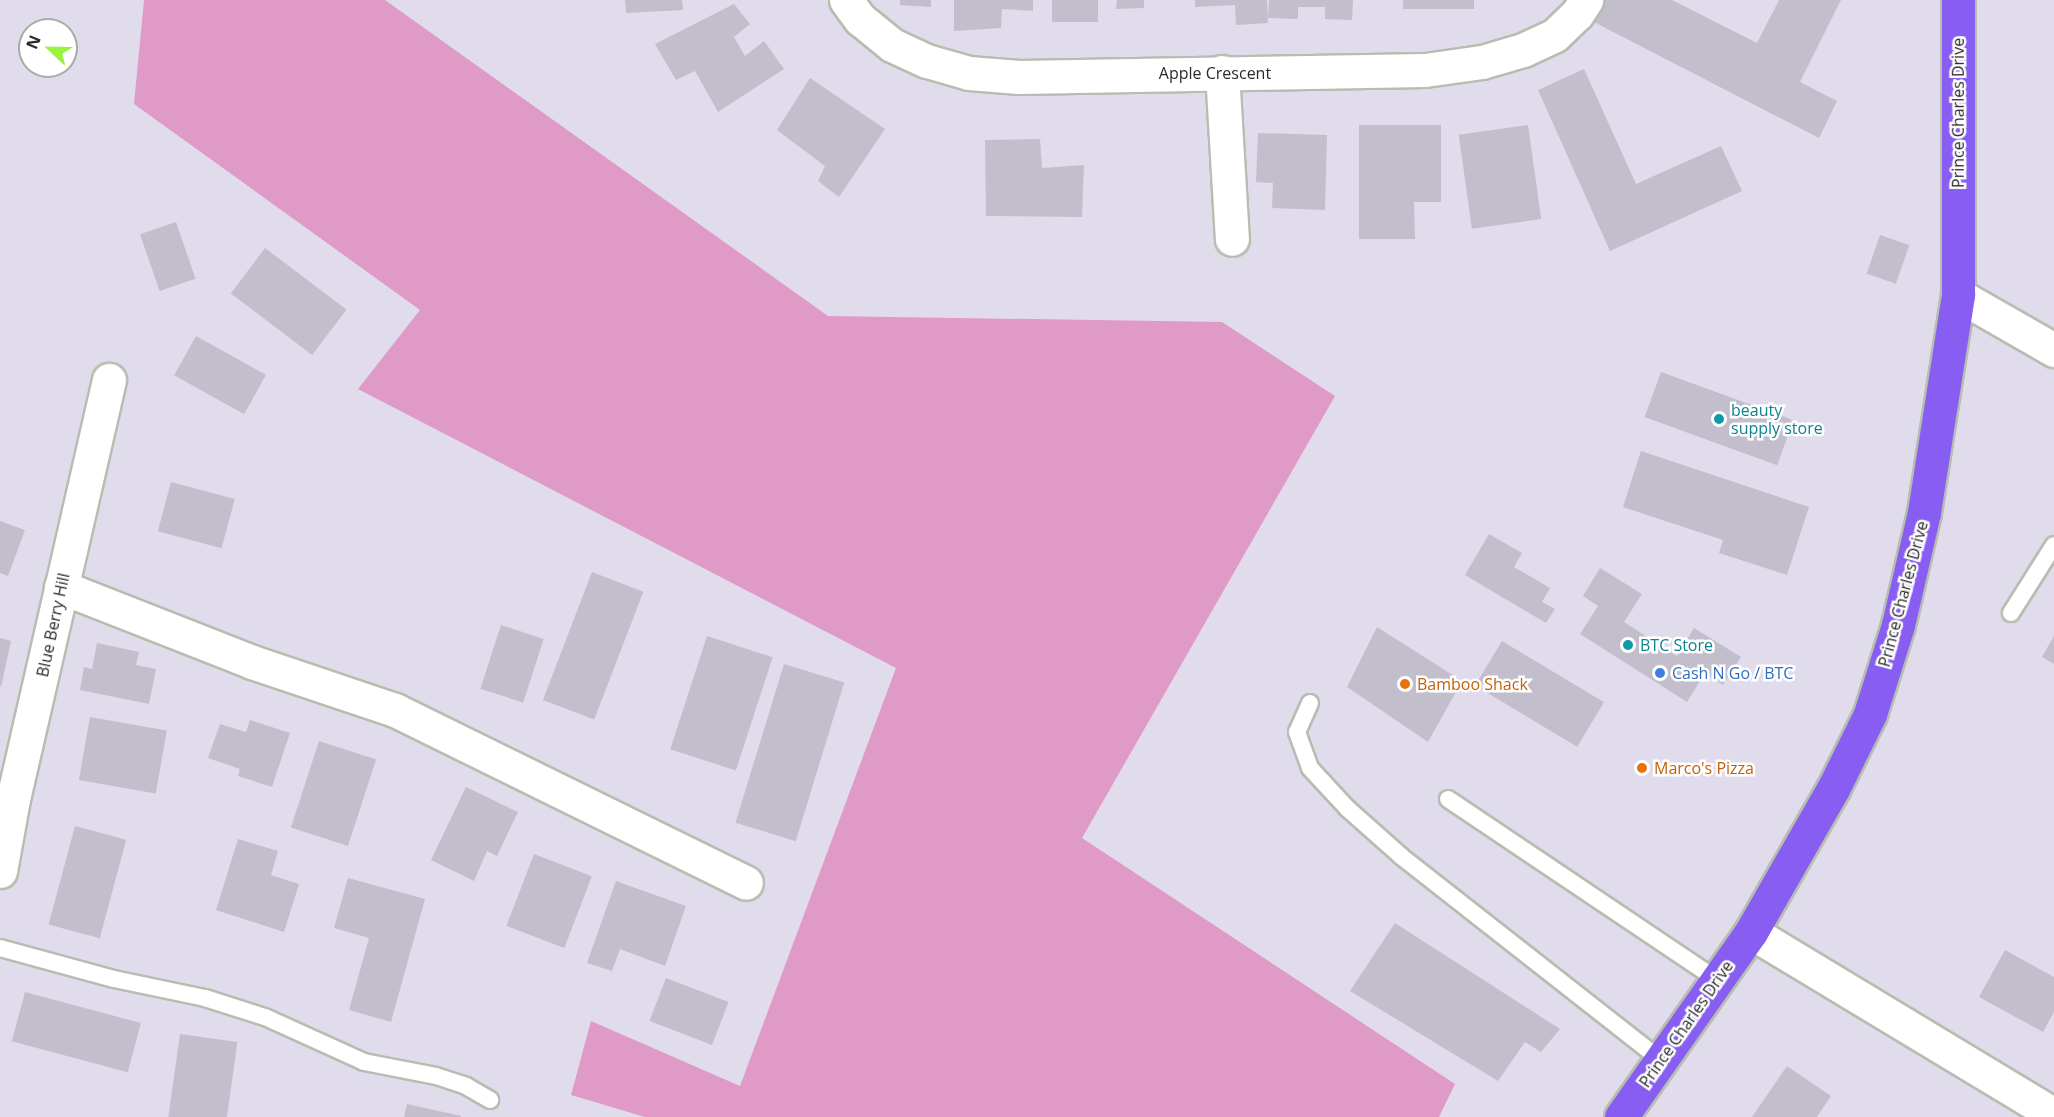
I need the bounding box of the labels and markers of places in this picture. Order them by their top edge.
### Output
place label: beauty supply store [1731,400,1823,438]
marker: beauty supply store [1712,412,1726,426]
place label: BTC Store [1640,635,1713,655]
marker: BTC Store [1621,638,1635,652]
place label: Cash N Go / BTC [1672,663,1793,683]
marker: Cash N Go / BTC [1653,666,1667,680]
place label: Bamboo Shack [1417,674,1528,694]
marker: Bamboo Shack [1398,677,1412,691]
place label: Marco's Pizza [1654,758,1754,778]
marker: Marco's Pizza [1635,761,1649,775]

